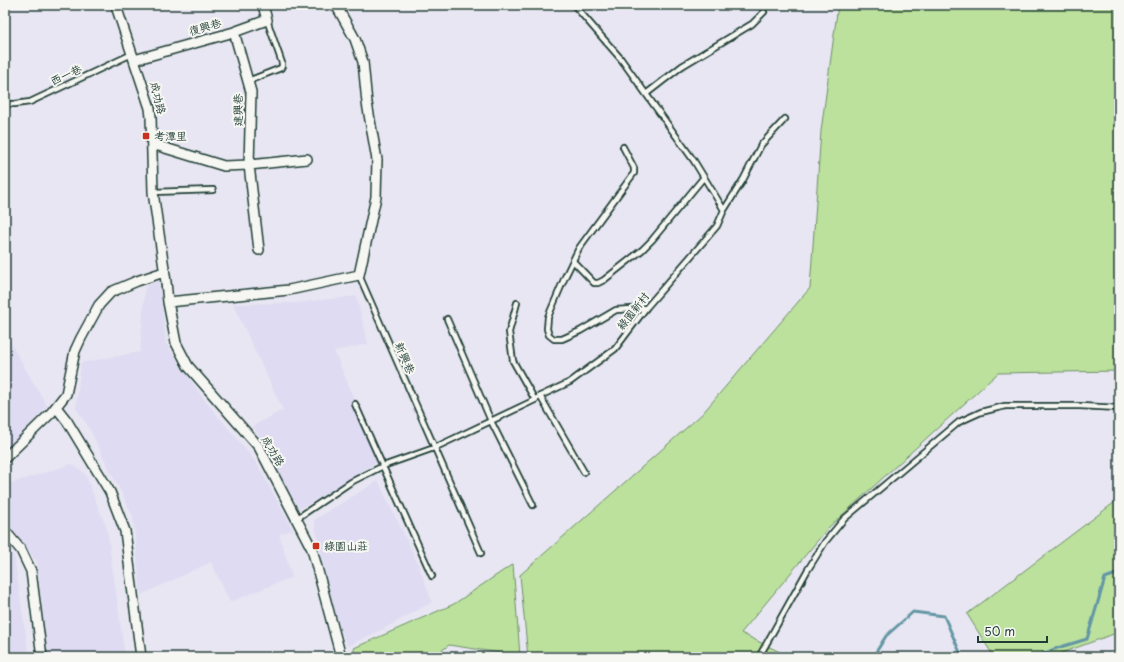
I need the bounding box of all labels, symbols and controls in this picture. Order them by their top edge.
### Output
street label: 復興巷 [187,14,223,39]
street label: 西一巷 [47,60,84,89]
street label: 成功路 [146,80,171,116]
street label: 建興巷 [229,93,246,127]
place label: 考潭里 [154,127,187,144]
marker: 考潭里 [141,131,151,141]
street label: 綠園新村 [612,288,653,333]
street label: 新興巷 [391,339,420,376]
street label: 成功路 [258,432,289,469]
place label: 綠園山莊 [324,537,368,554]
marker: 綠園山莊 [311,541,321,551]
scale bar [978,618,1047,644]
text: 50 m [984,622,1015,640]

